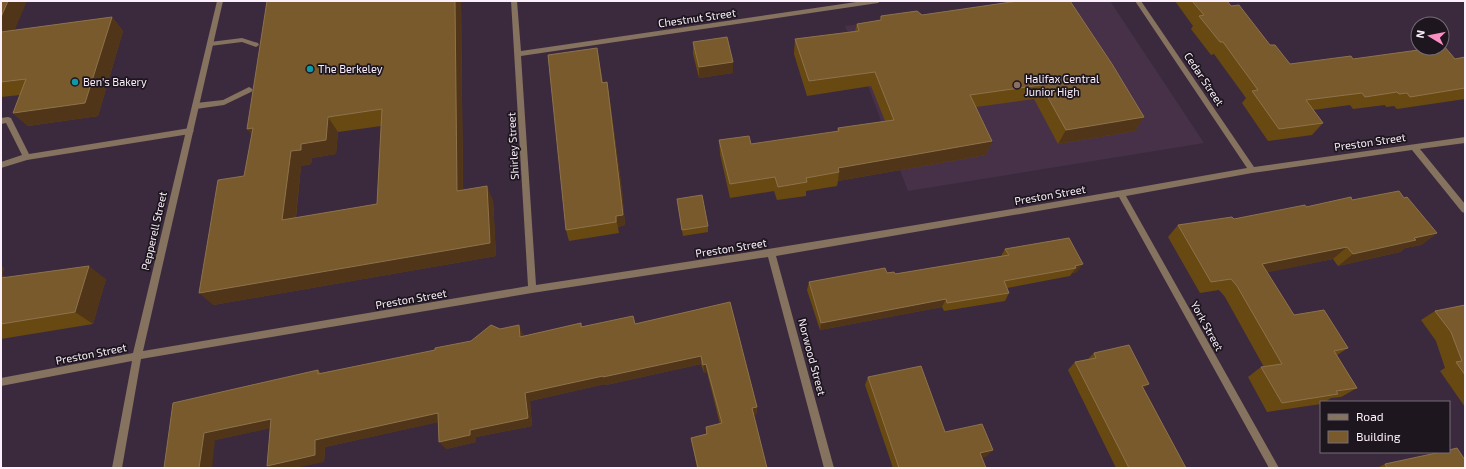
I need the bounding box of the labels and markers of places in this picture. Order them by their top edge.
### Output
place label: The Berkeley [318,62,383,75]
marker: The Berkeley [305,64,315,74]
place label: Halifax Central Junior High [1025,72,1100,98]
place label: Ben's Bakery [83,75,147,88]
marker: Ben's Bakery [70,77,80,87]
marker: Halifax Central Junior High [1012,80,1022,90]

